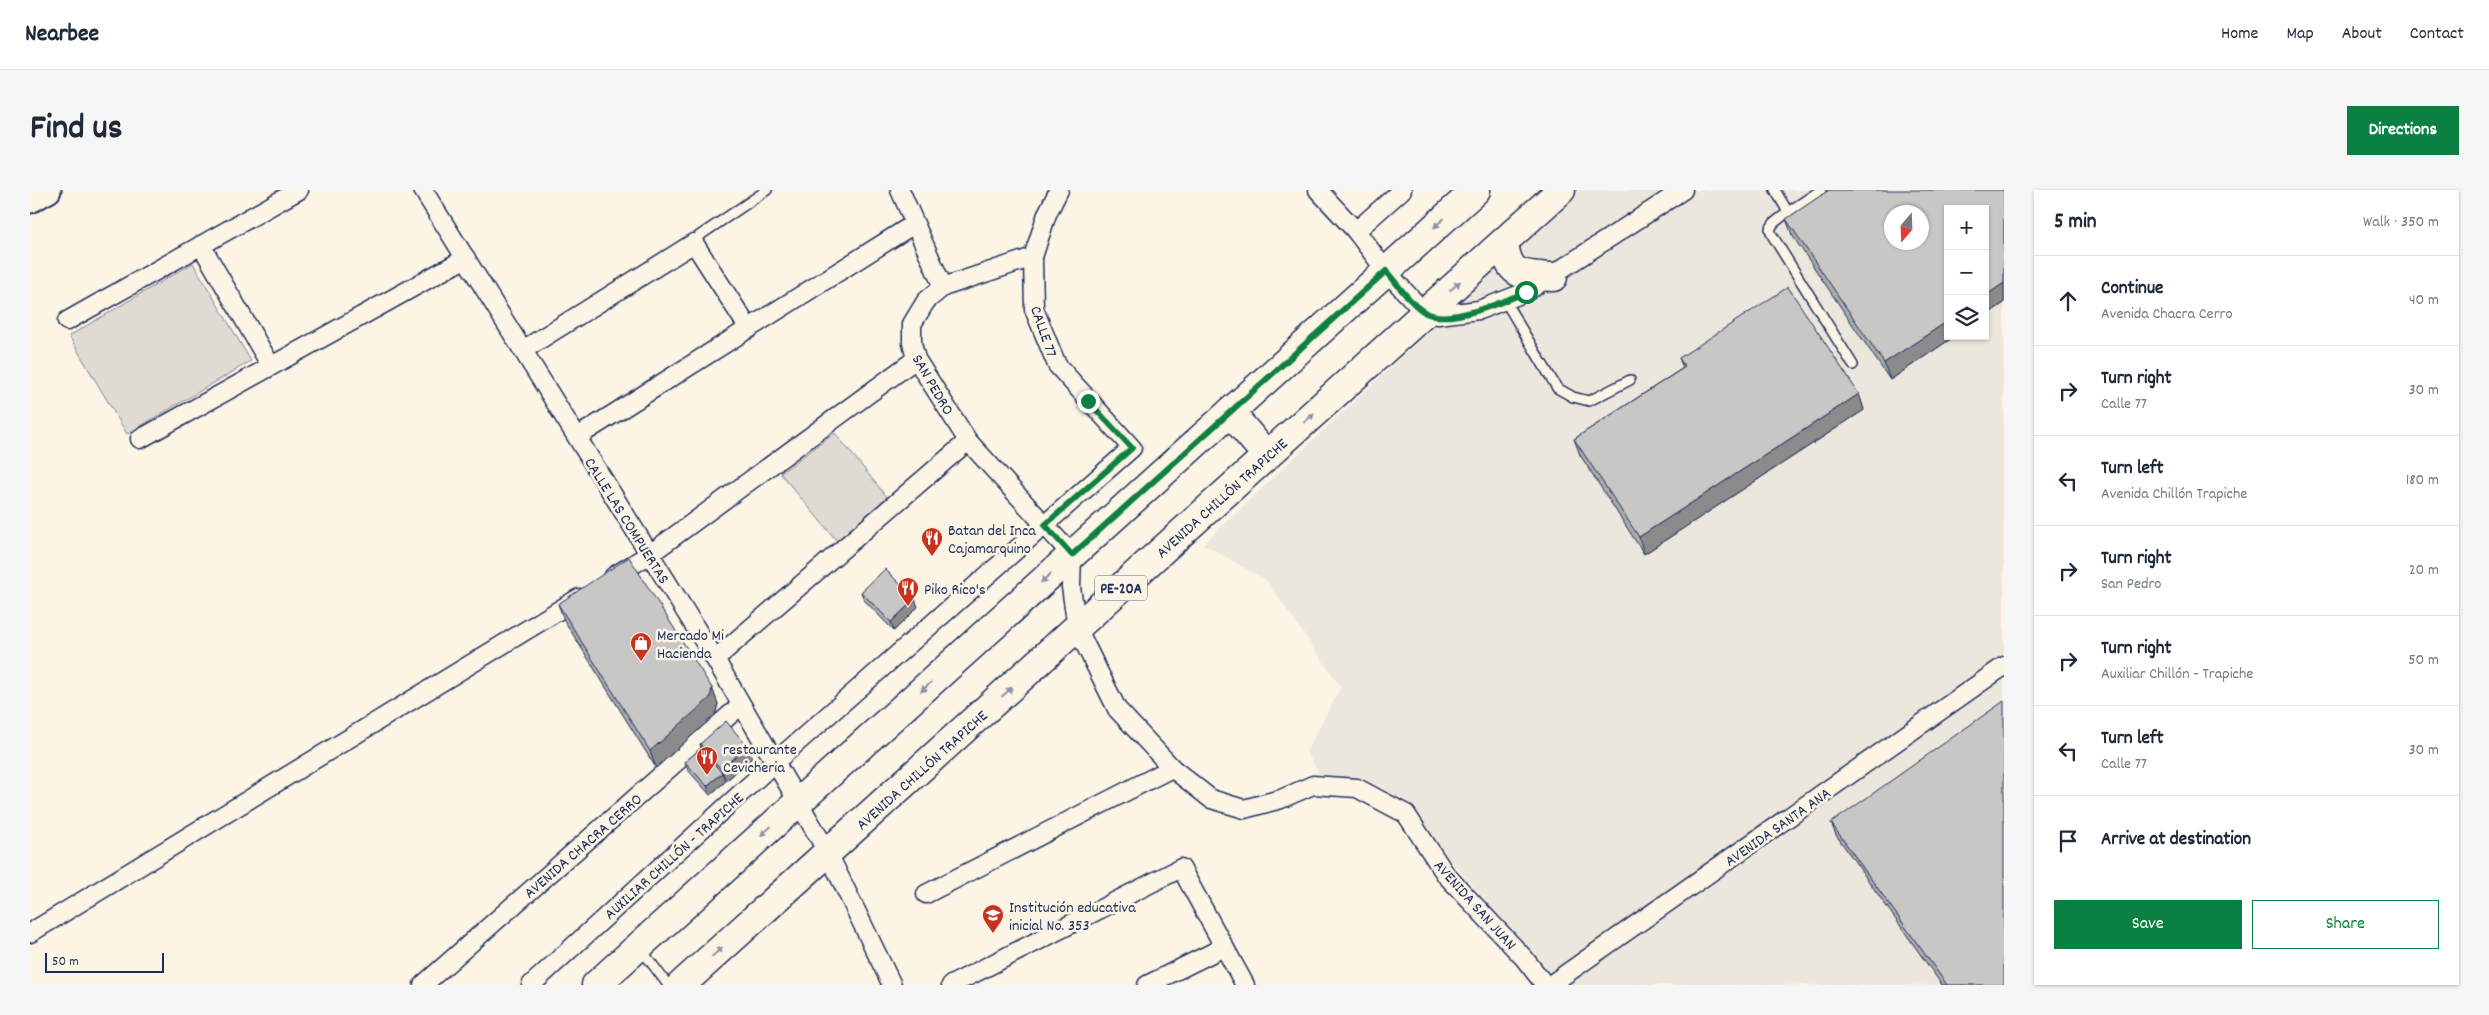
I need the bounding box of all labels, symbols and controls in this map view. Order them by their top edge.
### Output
text: Nearbee [25,18,99,52]
text: Home [2221,22,2258,47]
text: Map [2286,22,2314,47]
text: About [2342,22,2382,47]
text: Contact [2410,22,2464,47]
text: Find us [30,105,122,155]
button: Directions [2347,106,2459,155]
north arrow [1884,205,1929,250]
map controls [1944,205,1989,340]
button: + [1944,205,1989,250]
text: 5 min [2054,208,2097,238]
text: Walk · 350 m [2363,211,2439,234]
one-way arrow [1434,217,1446,229]
button: − [1944,250,1989,295]
text: Continue [2101,276,2163,303]
one-way arrow [1449,280,1462,291]
route start [1515,281,1538,304]
icon: ahead [2054,287,2082,315]
text: 40 m [2409,289,2439,312]
button: layers [1944,295,1989,340]
street label: CALLE 77 [1023,303,1062,361]
text: Avenida Chacra Cerro [2101,303,2233,326]
street label: SAN PEDRO [905,350,959,420]
text: Turn right [2101,366,2172,393]
icon: right [2054,377,2082,405]
text: 30 m [2409,379,2439,402]
route end [1077,390,1100,413]
text: Calle 77 [2101,393,2147,416]
one-way arrow [1302,412,1314,424]
street label: AVENIDA CHILLÓN TRAPICHE [1152,433,1294,564]
street label: CALLE LAS COMPUERTAS [578,454,674,589]
text: Turn left [2101,456,2164,483]
icon: left [2054,467,2082,495]
text: 180 m [2406,469,2439,492]
text: Avenida Chillón Trapiche [2101,483,2247,506]
place label: Batan del Inca Cajamarquino [948,520,1036,561]
restaurant icon: Batan del Inca Cajamarquino [920,526,944,557]
text: Turn right [2101,546,2172,573]
icon: right [2054,557,2082,585]
text: 20 m [2409,559,2439,582]
one-way arrow [1041,572,1053,584]
text: San Pedro [2101,573,2161,596]
restaurant icon: Piko Rico's [896,576,920,607]
road number: PE-20A [1095,576,1147,600]
place label: Piko Rico's [924,579,986,602]
place label: Mercado Mi Hacienda [657,625,724,666]
shop icon: Mercado Mi Hacienda [629,631,653,662]
text: Turn right [2101,636,2172,663]
icon: right [2054,647,2082,675]
text: 50 m [2408,649,2439,672]
text: Auxiliar Chillón - Trapiche [2101,663,2253,686]
one-way arrow [920,681,932,693]
one-way arrow [1000,686,1013,697]
street label: AVENIDA CHILLÓN TRAPICHE [852,705,994,836]
text: Turn left [2101,726,2164,753]
icon: left [2054,737,2082,765]
place label: restaurante Cevicheria [723,739,797,780]
text: 30 m [2409,739,2439,762]
restaurant icon: restaurante Cevicheria [695,745,719,776]
text: Calle 77 [2101,753,2147,776]
street label: AVENIDA SANTA ANA [1721,783,1836,873]
street label: AUXILIAR CHILLÓN - TRAPICHE [600,787,750,926]
street label: AVENIDA CHACRA CERRO [519,789,648,905]
one-way arrow [761,825,773,837]
icon: arrive [2054,827,2082,855]
text: Arrive at destination [2101,827,2251,854]
street label: AVENIDA SAN JUAN [1427,855,1521,956]
place label: Institución educativa inicial No. 353 [1009,897,1136,938]
button: Save [2054,900,2242,949]
button: Share [2252,900,2439,949]
school or university icon: Institución educativa inicial No. 353 [981,903,1005,934]
one-way arrow [710,947,723,958]
scale bar [45,950,164,973]
text: 50 m [52,952,79,972]

